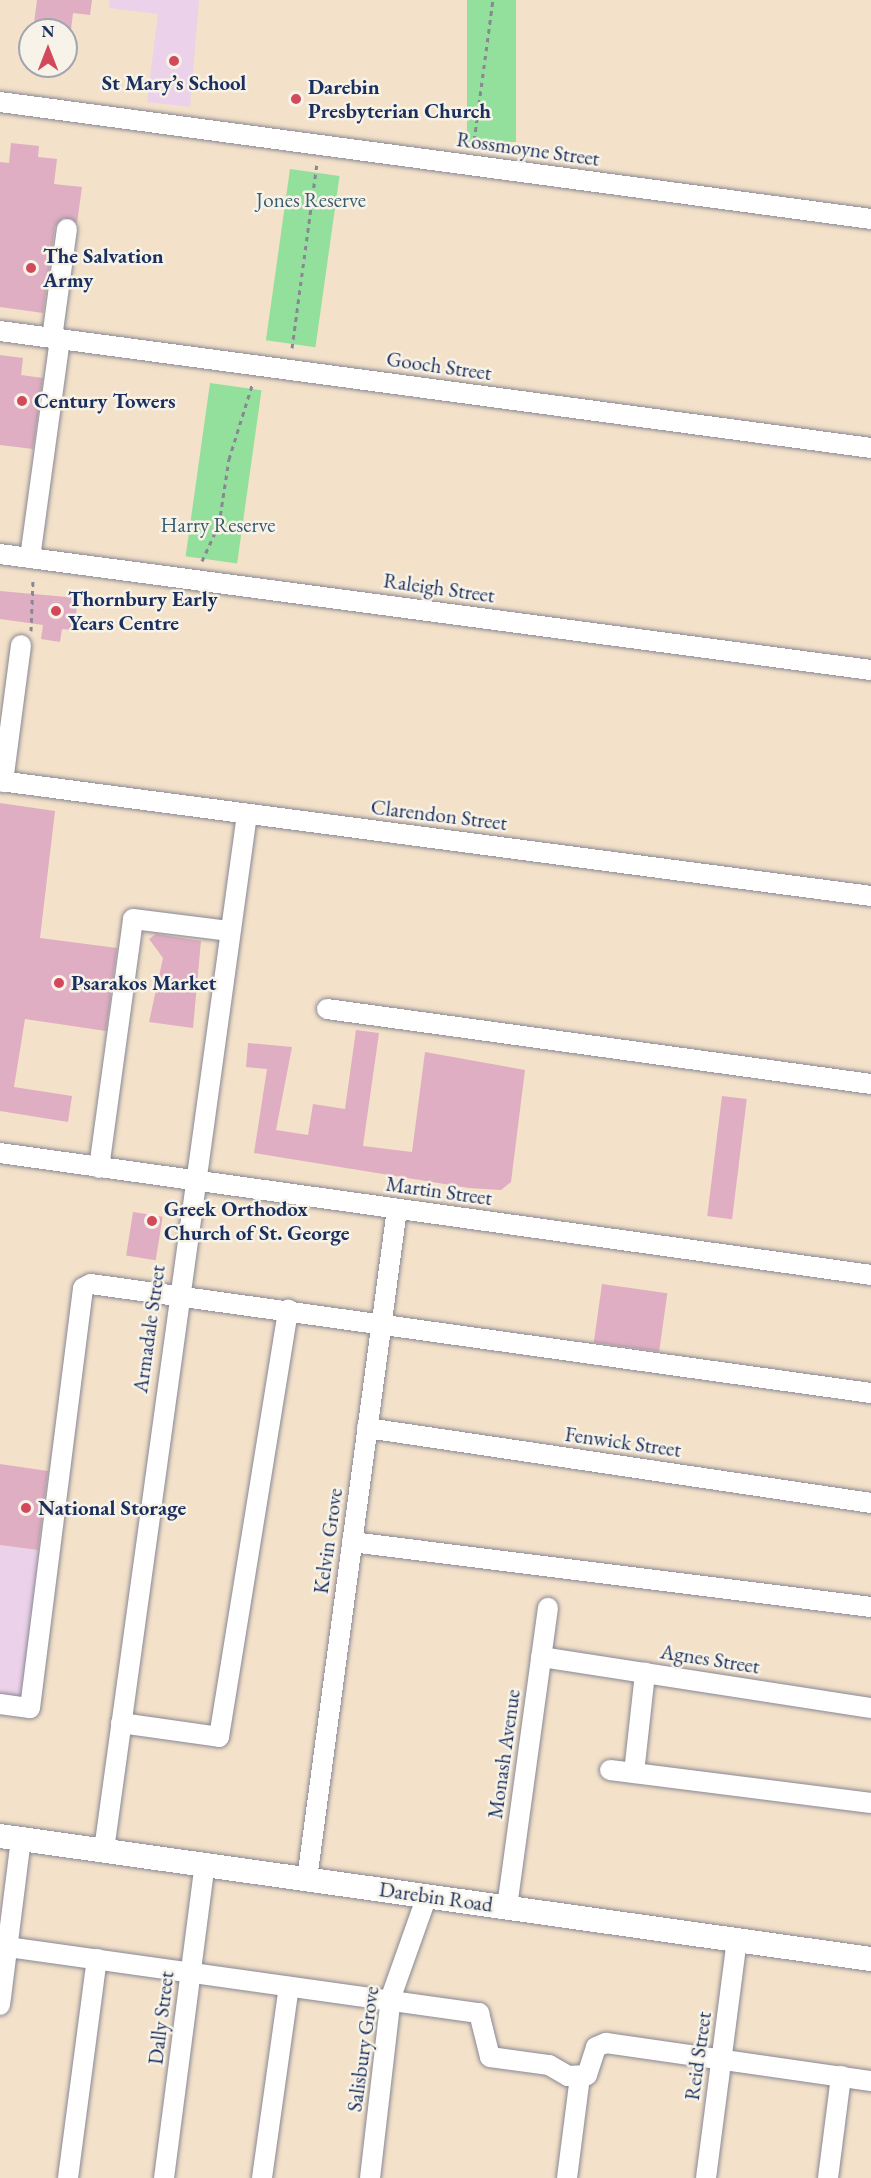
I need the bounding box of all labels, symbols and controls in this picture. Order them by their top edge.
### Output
north arrow [18,18,78,78]
text: N [42,21,54,42]
marker: St Mary’s School [167,54,181,68]
place label: St Mary’s School [102,70,246,96]
place label: Darebin Presbyterian Church [308,74,491,124]
marker: Darebin Presbyterian Church [289,92,303,106]
street label: Rossmoyne Street [455,127,601,171]
park label: Jones Reserve [256,187,366,213]
place label: The Salvation Army [43,243,164,293]
marker: The Salvation Army [24,261,38,275]
street label: Gooch Street [385,346,493,386]
place label: Century Towers [34,388,176,414]
marker: Century Towers [15,394,29,408]
park label: Harry Reserve [161,512,275,538]
street label: Raleigh Street [382,568,496,608]
place label: Thornbury Early Years Centre [68,586,218,636]
marker: Thornbury Early Years Centre [49,604,63,618]
street label: Clarendon Street [369,794,509,836]
place label: Psarakos Market [71,970,216,996]
marker: Psarakos Market [52,976,66,990]
street label: Martin Street [384,1171,494,1211]
place label: Greek Orthodox Church of St. George [164,1196,349,1246]
marker: Greek Orthodox Church of St. George [145,1214,159,1228]
street label: Armadale Street [128,1263,170,1395]
street label: Fenwick Street [563,1421,683,1463]
street label: Kelvin Grove [308,1487,348,1595]
place label: National Storage [38,1495,186,1521]
marker: National Storage [19,1501,33,1515]
street label: Agnes Street [659,1639,761,1679]
street label: Monash Avenue [482,1688,526,1820]
street label: Darebin Road [377,1877,495,1917]
street label: Dally Street [143,1970,179,2066]
street label: Salisbury Grove [342,1985,384,2113]
street label: Reid Street [679,2010,717,2102]

